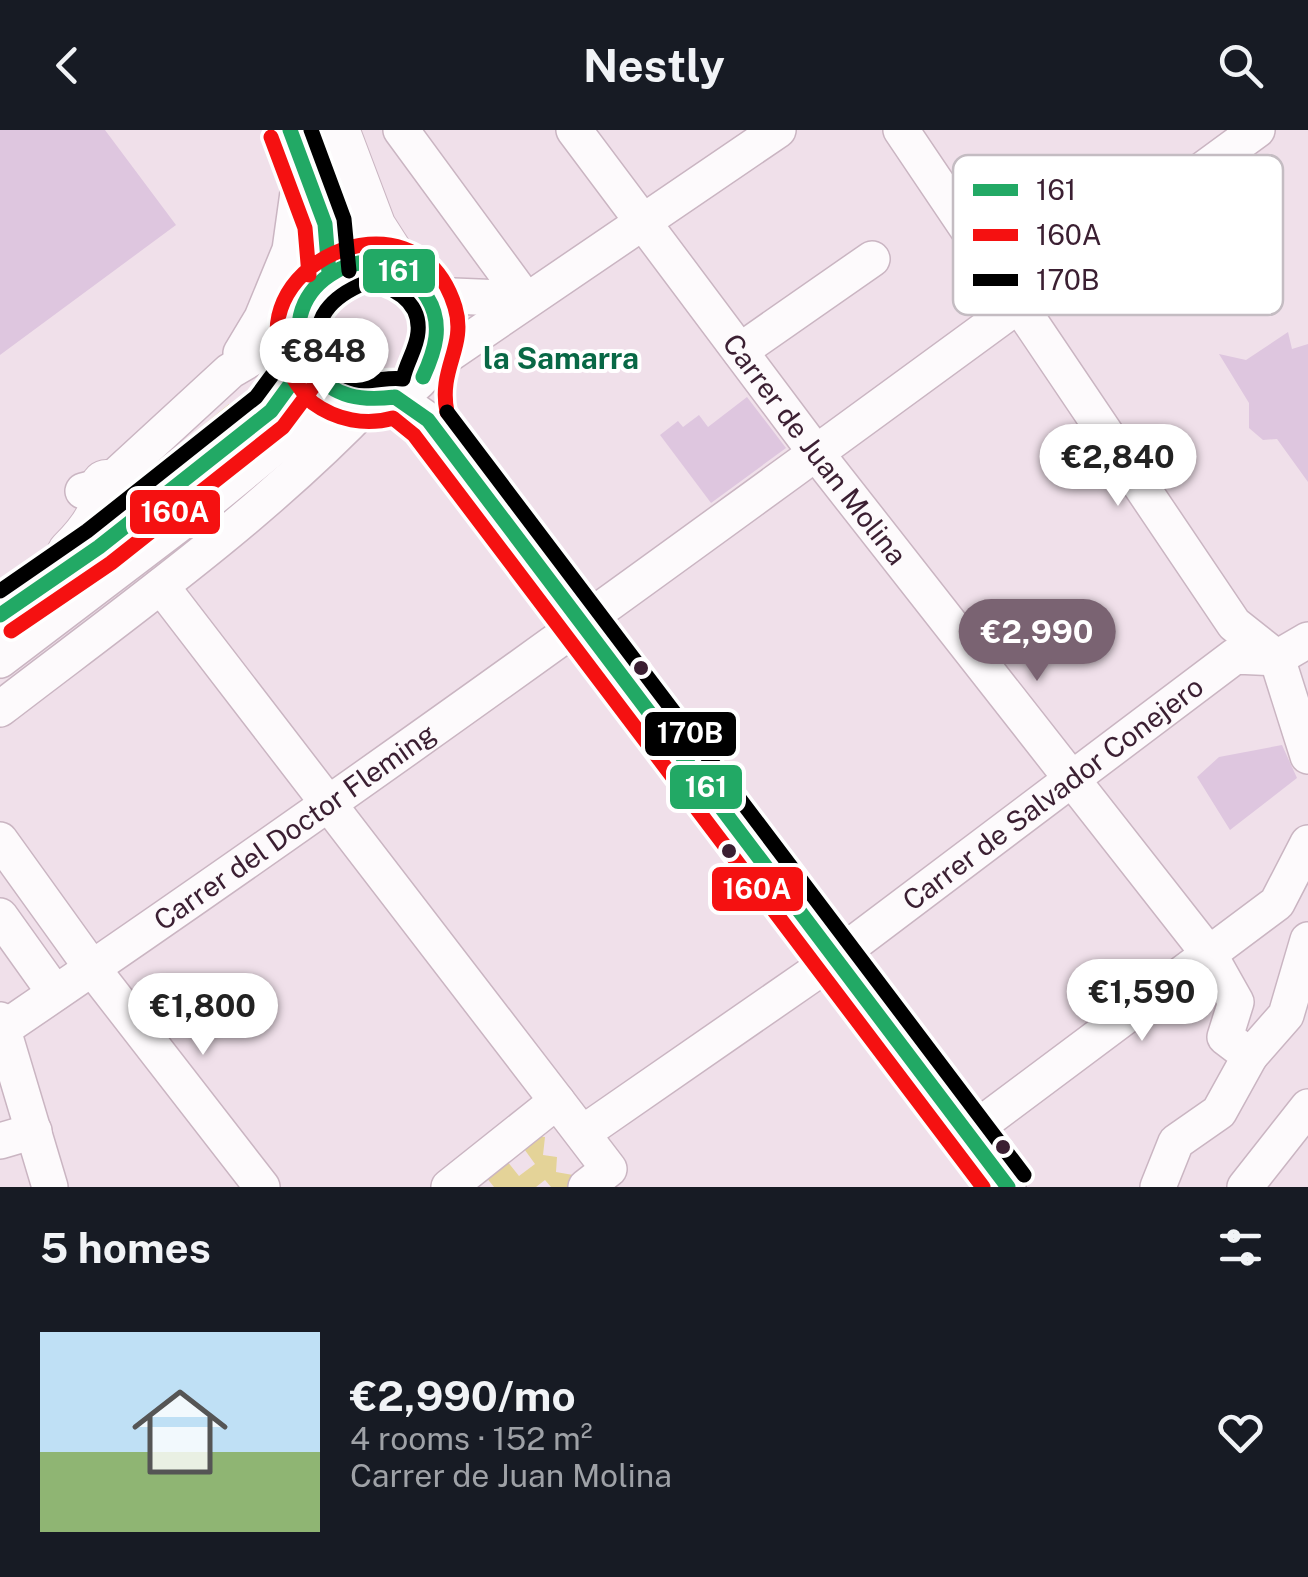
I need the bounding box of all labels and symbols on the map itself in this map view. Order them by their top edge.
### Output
legend [953,155,1283,315]
text: 161 [1036,173,1076,206]
text: 160A [1036,218,1102,251]
line badge: 161 [361,247,437,295]
text: 161 [378,254,420,287]
text: 170B [1036,263,1100,296]
pin: €848 [265,318,383,403]
street label: Carrer de Juan Molina [717,327,914,571]
district label: la Samarra [483,340,639,376]
pin: €2,840 [1037,424,1199,509]
line badge: 160A [128,488,222,536]
text: 160A [141,495,209,528]
pin: €2,990 [956,599,1118,684]
unlabelled marker [631,658,651,678]
street label: Carrer de Salvador Conejero [896,669,1209,917]
line badge: 170B [643,710,738,758]
street label: Carrer del Doctor Fleming [147,716,442,937]
text: 170B [657,716,723,749]
line badge: 161 [668,763,744,811]
text: 161 [685,770,727,803]
unlabelled marker [719,841,739,861]
line badge: 160A [710,865,805,913]
text: 160A [723,872,791,905]
pin: €1,590 [1061,959,1223,1044]
pin: €1,800 [122,973,284,1058]
unlabelled marker [993,1137,1013,1157]

